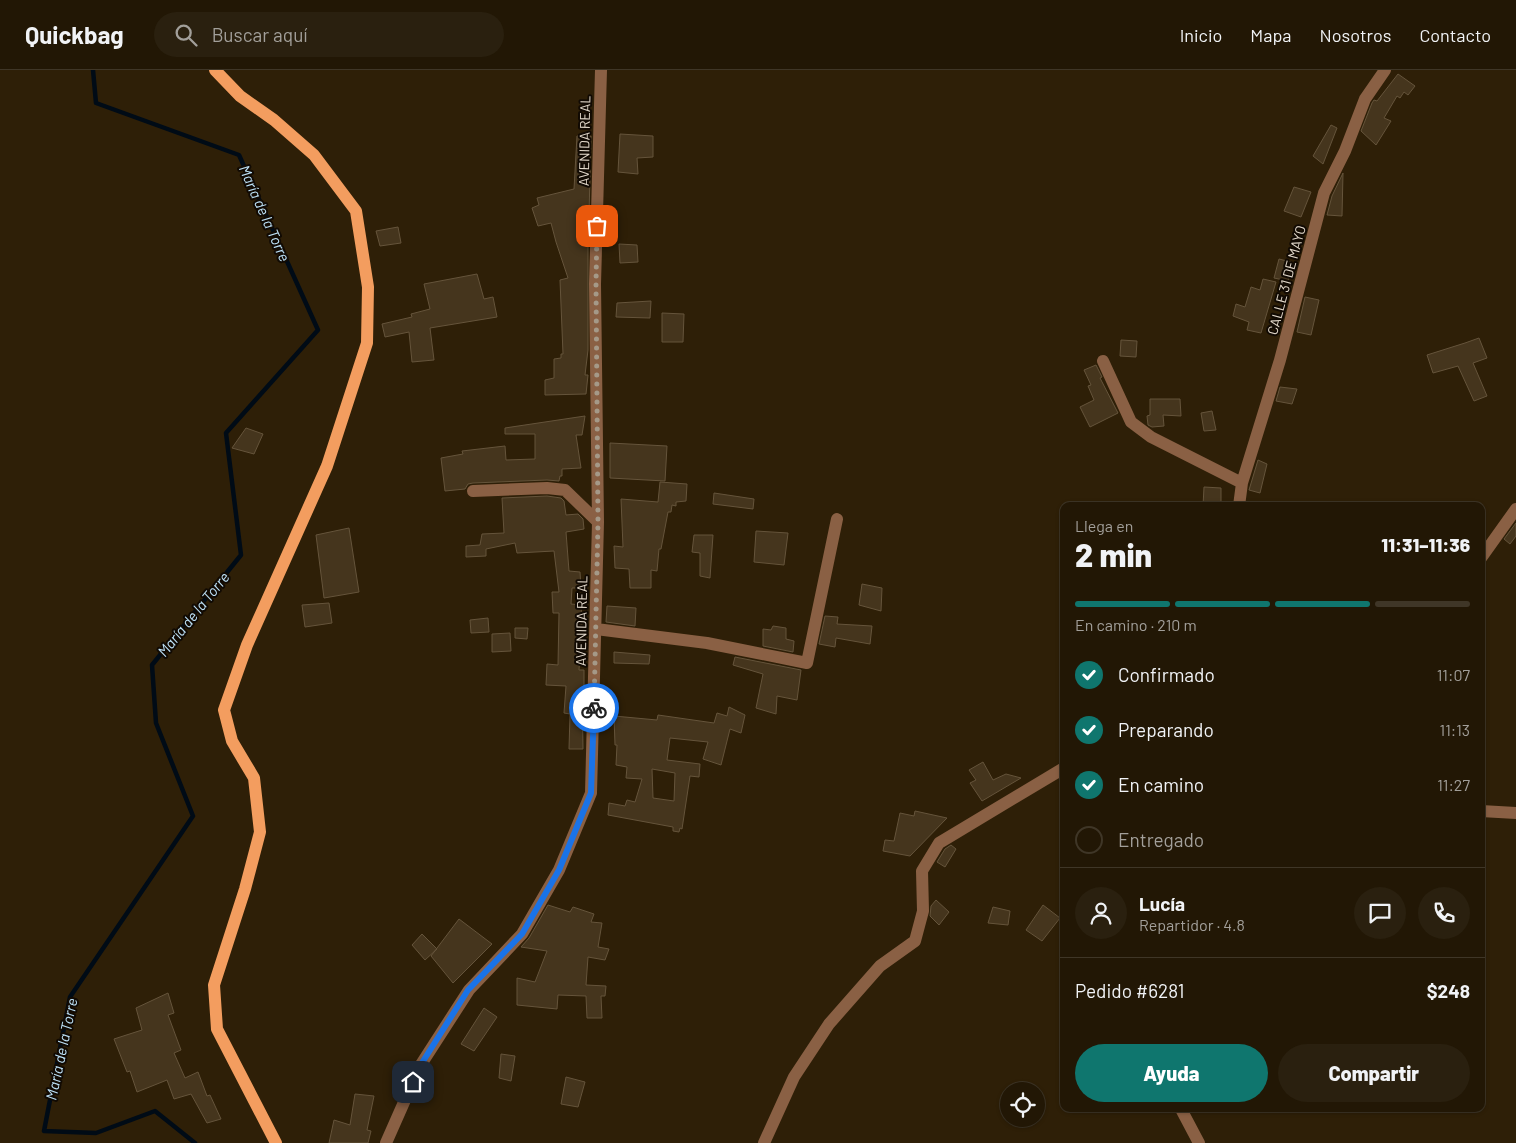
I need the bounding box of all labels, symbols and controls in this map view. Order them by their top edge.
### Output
search box [154,12,504,57]
text: Quickbag [25,20,124,49]
icon: search [172,21,200,49]
text: Buscar aquí [212,23,307,46]
text: Inicio [1180,24,1222,46]
text: Mapa [1250,24,1292,46]
text: Nosotros [1320,24,1391,46]
text: Contacto [1419,24,1491,46]
street label: AVENIDA REAL [575,96,593,186]
water label: María de la Torre [236,162,294,264]
pin [576,205,618,247]
icon: bag [583,212,611,240]
street label: CALLE 31 DE MAYO [1263,223,1309,337]
text: Llega en [1075,516,1133,535]
text: 11:31–11:36 [1381,533,1470,556]
text: 2 min [1075,535,1152,573]
water label: María de la Torre [153,568,233,660]
street label: AVENIDA REAL [572,576,590,666]
text: En camino · 210 m [1075,615,1197,634]
icon: check [1075,661,1103,689]
text: Confirmado [1118,663,1215,686]
text: 11:07 [1437,665,1470,684]
courier [569,683,619,733]
icon: bike [580,694,608,722]
icon: check [1075,716,1103,744]
text: Preparando [1118,718,1214,741]
text: 11:13 [1439,720,1470,739]
icon: check [1075,771,1103,799]
text: En camino [1118,773,1204,796]
text: 11:27 [1437,775,1470,794]
text: Entregado [1118,828,1204,851]
button: person [1075,887,1127,939]
button: chat [1354,887,1406,939]
button: phone [1418,887,1470,939]
text: Lucía [1139,892,1185,915]
text: Repartidor · 4.8 [1139,915,1245,934]
text: Pedido #6281 [1075,979,1184,1002]
text: $248 [1427,979,1470,1002]
water label: María de la Torre [41,996,81,1102]
button: Ayuda [1075,1044,1268,1102]
button: Compartir [1278,1044,1470,1102]
pin [392,1061,434,1103]
icon: home [399,1068,427,1096]
map controls [1000,1082,1045,1127]
button: locate [1000,1082,1045,1127]

